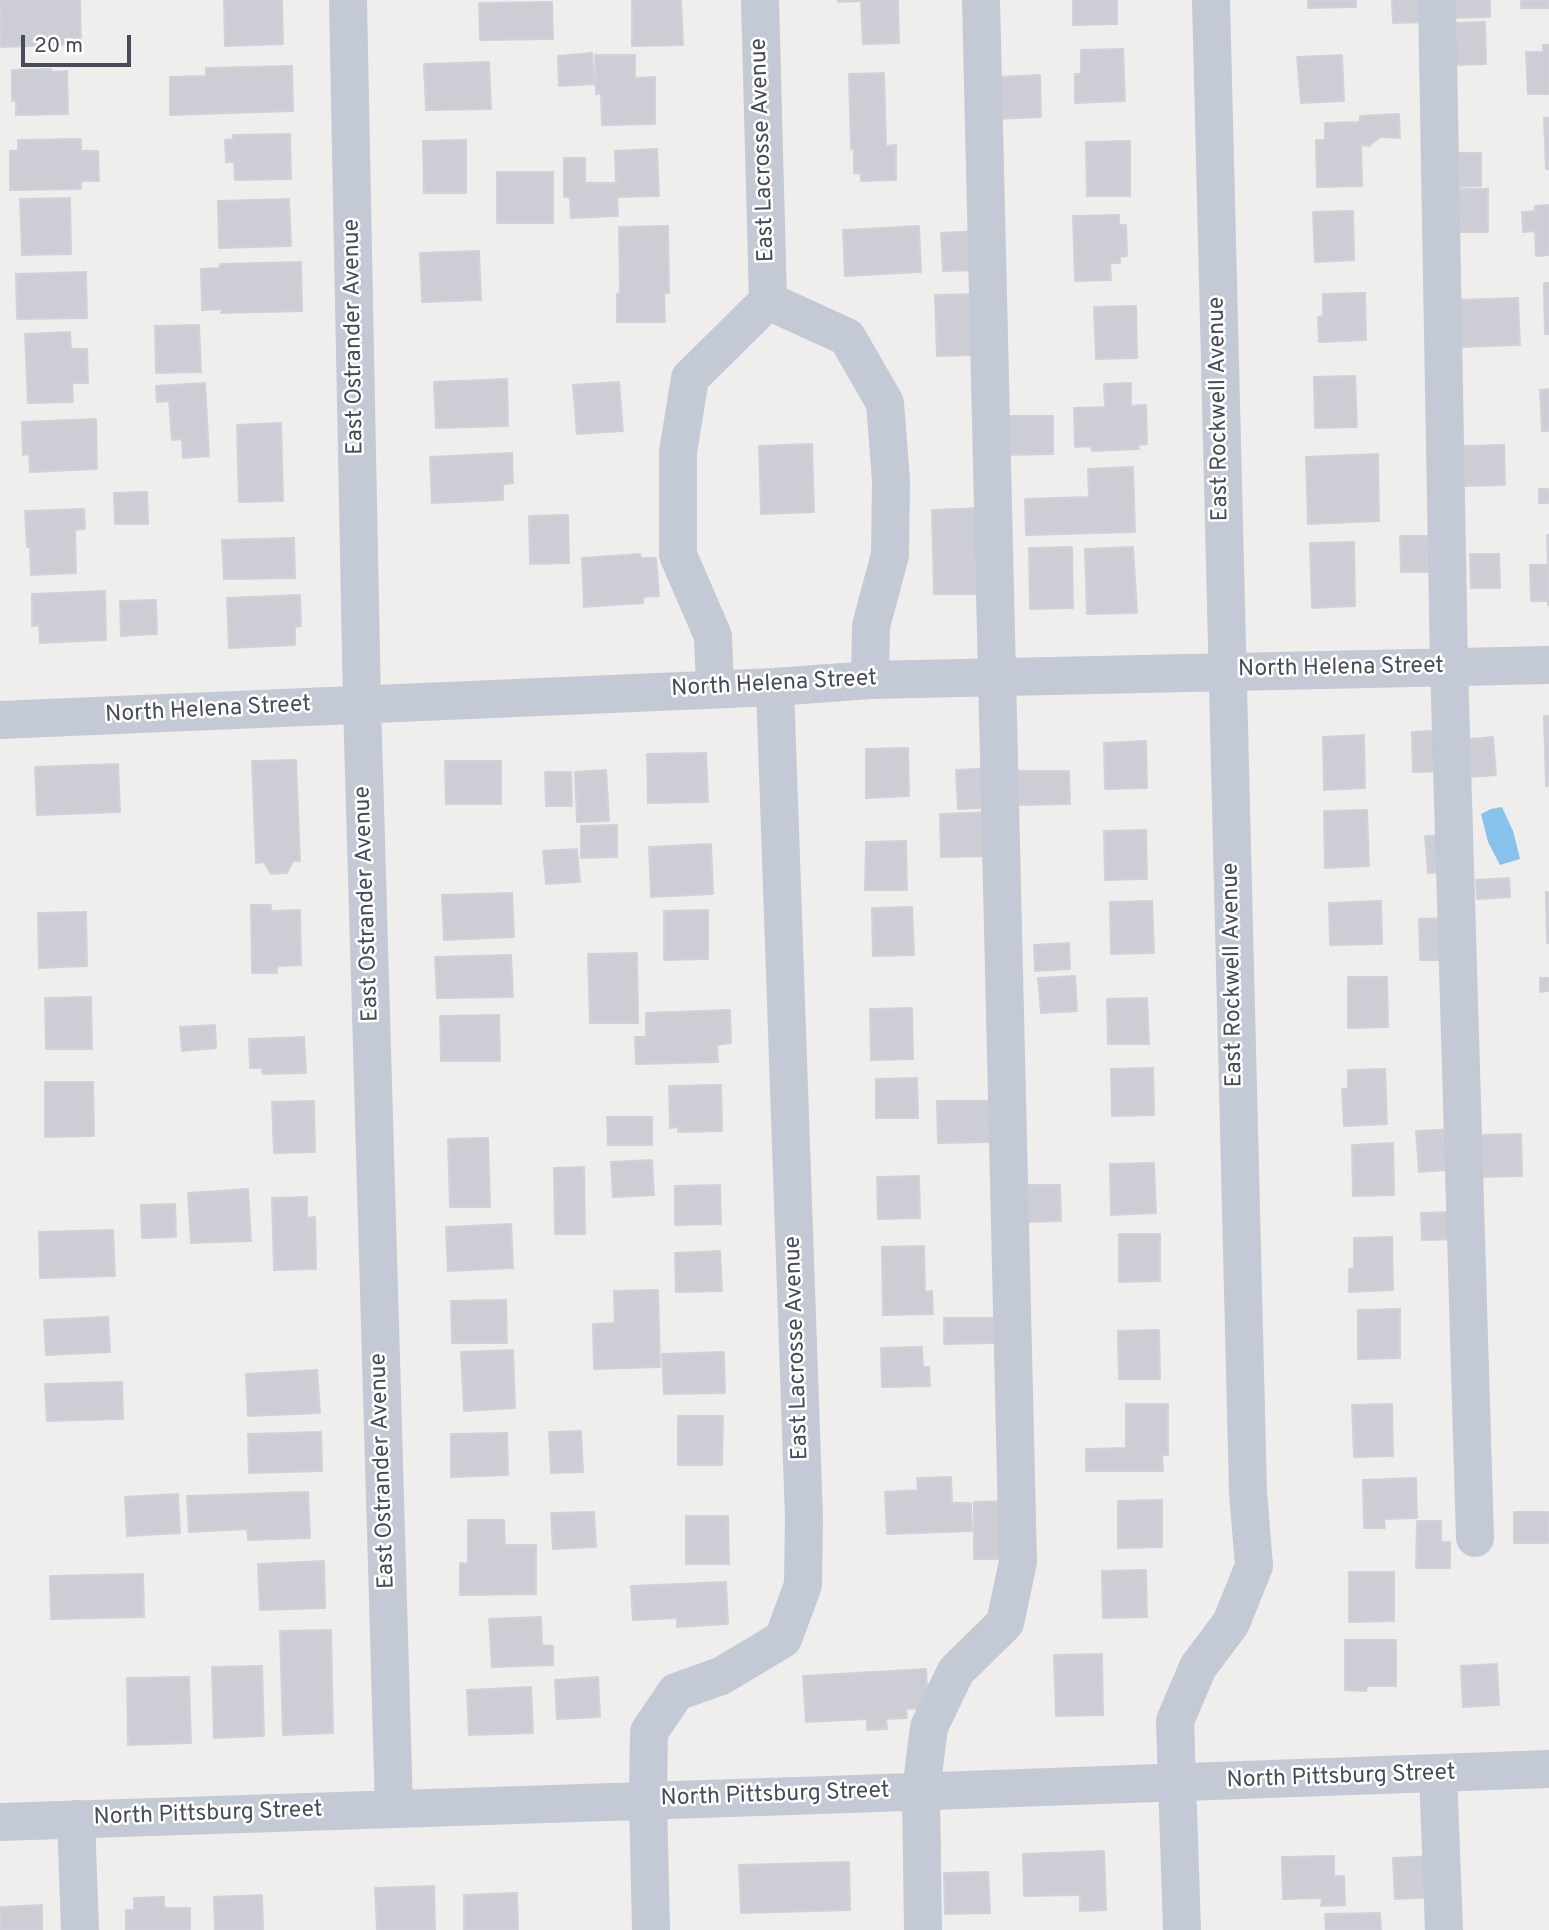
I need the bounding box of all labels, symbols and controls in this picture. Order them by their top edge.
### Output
scale bar [24,21,135,65]
text: 20 m [34,33,83,60]
street label: East Lacrosse Avenue [746,37,782,263]
street label: East Ostrander Avenue [339,219,371,455]
street label: East Rockwell Avenue [1204,296,1236,522]
street label: North Helena Street [1238,653,1444,685]
street label: North Helena Street [670,666,878,704]
street label: North Helena Street [104,692,312,730]
street label: East Ostrander Avenue [350,786,386,1022]
street label: East Rockwell Avenue [1218,862,1250,1088]
street label: East Lacrosse Avenue [780,1235,816,1461]
street label: East Ostrander Avenue [366,1353,402,1589]
street label: North Pittsburg Street [1226,1760,1456,1796]
street label: North Pittsburg Street [660,1778,890,1814]
street label: North Pittsburg Street [93,1797,323,1833]

